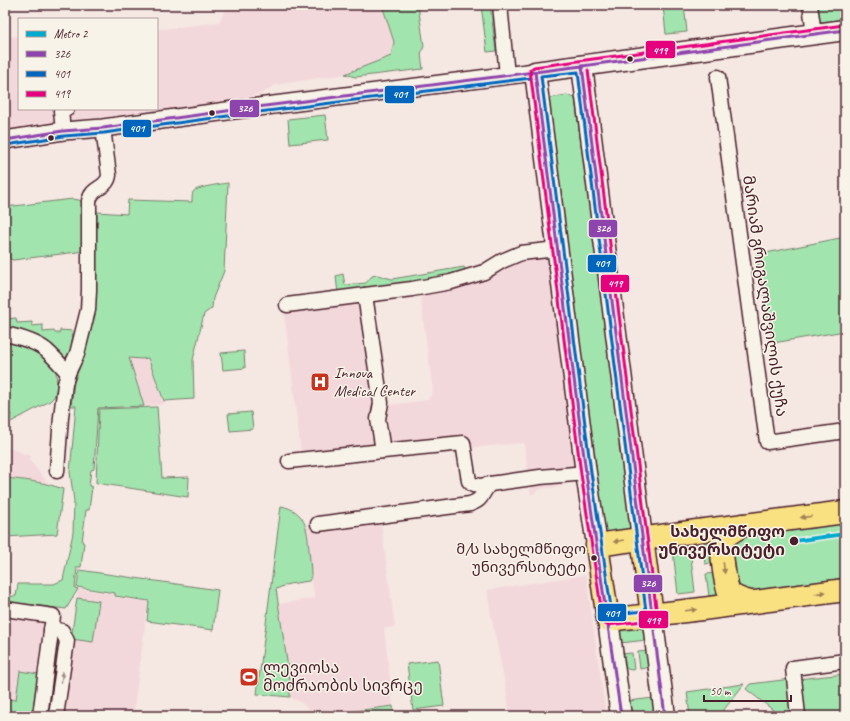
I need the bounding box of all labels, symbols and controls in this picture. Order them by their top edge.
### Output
legend [18,18,158,110]
text: Metro 2 [54,26,89,42]
line badge: 419 [645,40,676,59]
text: 419 [653,43,669,57]
text: 326 [54,46,71,62]
unlabelled marker [625,54,635,64]
text: 401 [54,66,71,82]
line badge: 401 [384,85,415,104]
text: 419 [54,86,72,102]
text: 401 [393,87,408,101]
line badge: 326 [229,99,260,118]
text: 326 [237,101,253,115]
unlabelled marker [207,108,217,118]
line badge: 401 [122,119,152,138]
text: 401 [130,121,145,135]
unlabelled marker [46,133,56,143]
street label: მარიამ გრიგალაშვილის ქუჩა [738,174,792,418]
line badge: 326 [588,219,618,238]
text: 326 [595,221,611,235]
line badge: 401 [587,254,617,273]
text: 401 [595,256,610,270]
line badge: 419 [600,274,630,293]
text: 419 [608,276,624,290]
place label: Innova Medical Center [334,363,416,401]
hospital icon: Innova Medical Center [309,371,331,393]
one-way arrow [800,514,812,520]
place label: სახელმწიფო უნივერსიტეტი [658,522,785,560]
marker: სახელმწიფო უნივერსიტეტი [788,535,800,547]
one-way arrow [613,539,625,545]
place label: მ/ს სახელმწიფო უნივერსიტეტი [456,540,586,577]
marker: მ/ს სახელმწიფო უნივერსიტეტი [589,553,599,563]
one-way arrow [721,562,727,574]
line badge: 326 [633,574,663,593]
text: 326 [640,576,656,590]
one-way arrow [814,590,826,596]
line badge: 401 [597,603,627,622]
text: 401 [605,606,620,620]
one-way arrow [685,607,697,614]
line badge: 419 [638,610,669,629]
text: 419 [646,613,662,627]
place label: ლევიოსა მოძრაობის სივრცე [263,658,423,696]
sports icon: ლევიოსა მოძრაობის სივრცე [238,666,260,688]
one-way arrow [59,671,65,683]
scale bar [704,677,791,703]
text: 50 m [710,683,732,699]

